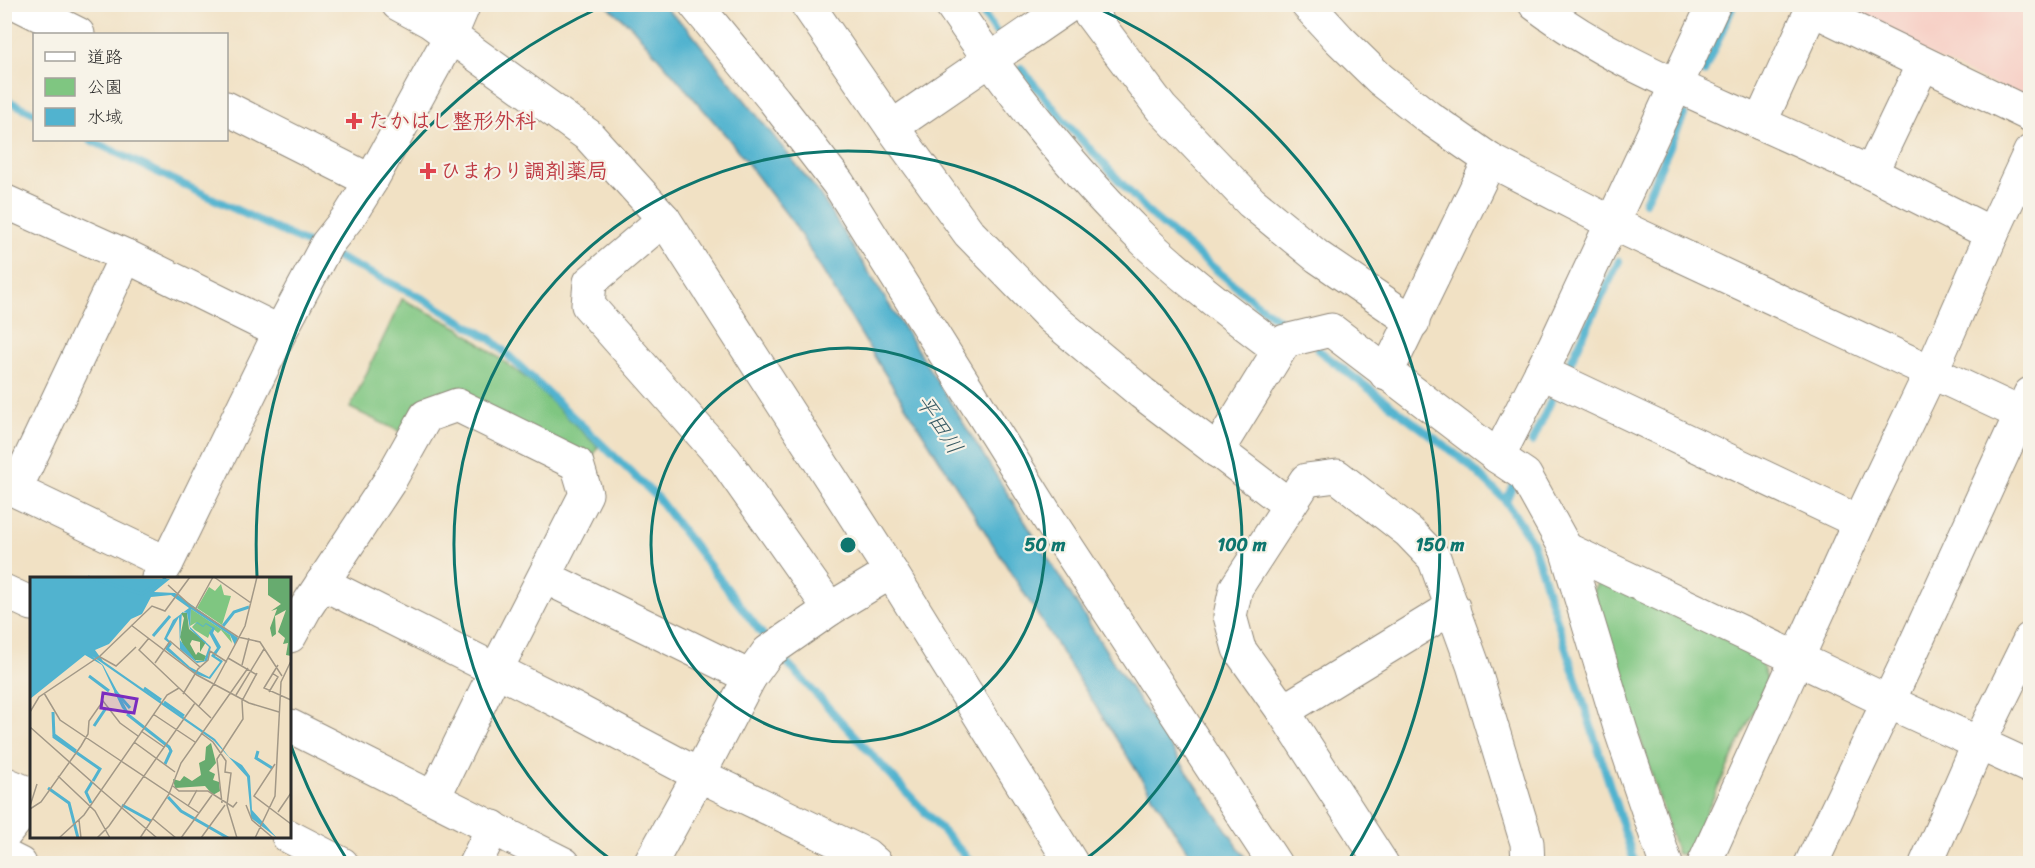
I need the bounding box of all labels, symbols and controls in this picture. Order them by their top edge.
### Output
legend [33,33,228,141]
text: 道路 [87,41,123,73]
text: 公園 [87,71,123,103]
text: 水域 [87,101,123,133]
place label: たかはし整形外科 [368,102,536,140]
marker: たかはし整形外科 [345,112,363,130]
place label: ひまわり調剤薬局 [440,152,608,190]
marker: ひまわり調剤薬局 [421,164,435,178]
water label: 平田川 [905,386,974,463]
text: 50 m [1025,529,1066,561]
text: 100 m [1218,529,1267,561]
text: 150 m [1416,529,1464,561]
centre of rings [838,535,858,555]
inset map [30,577,291,838]

